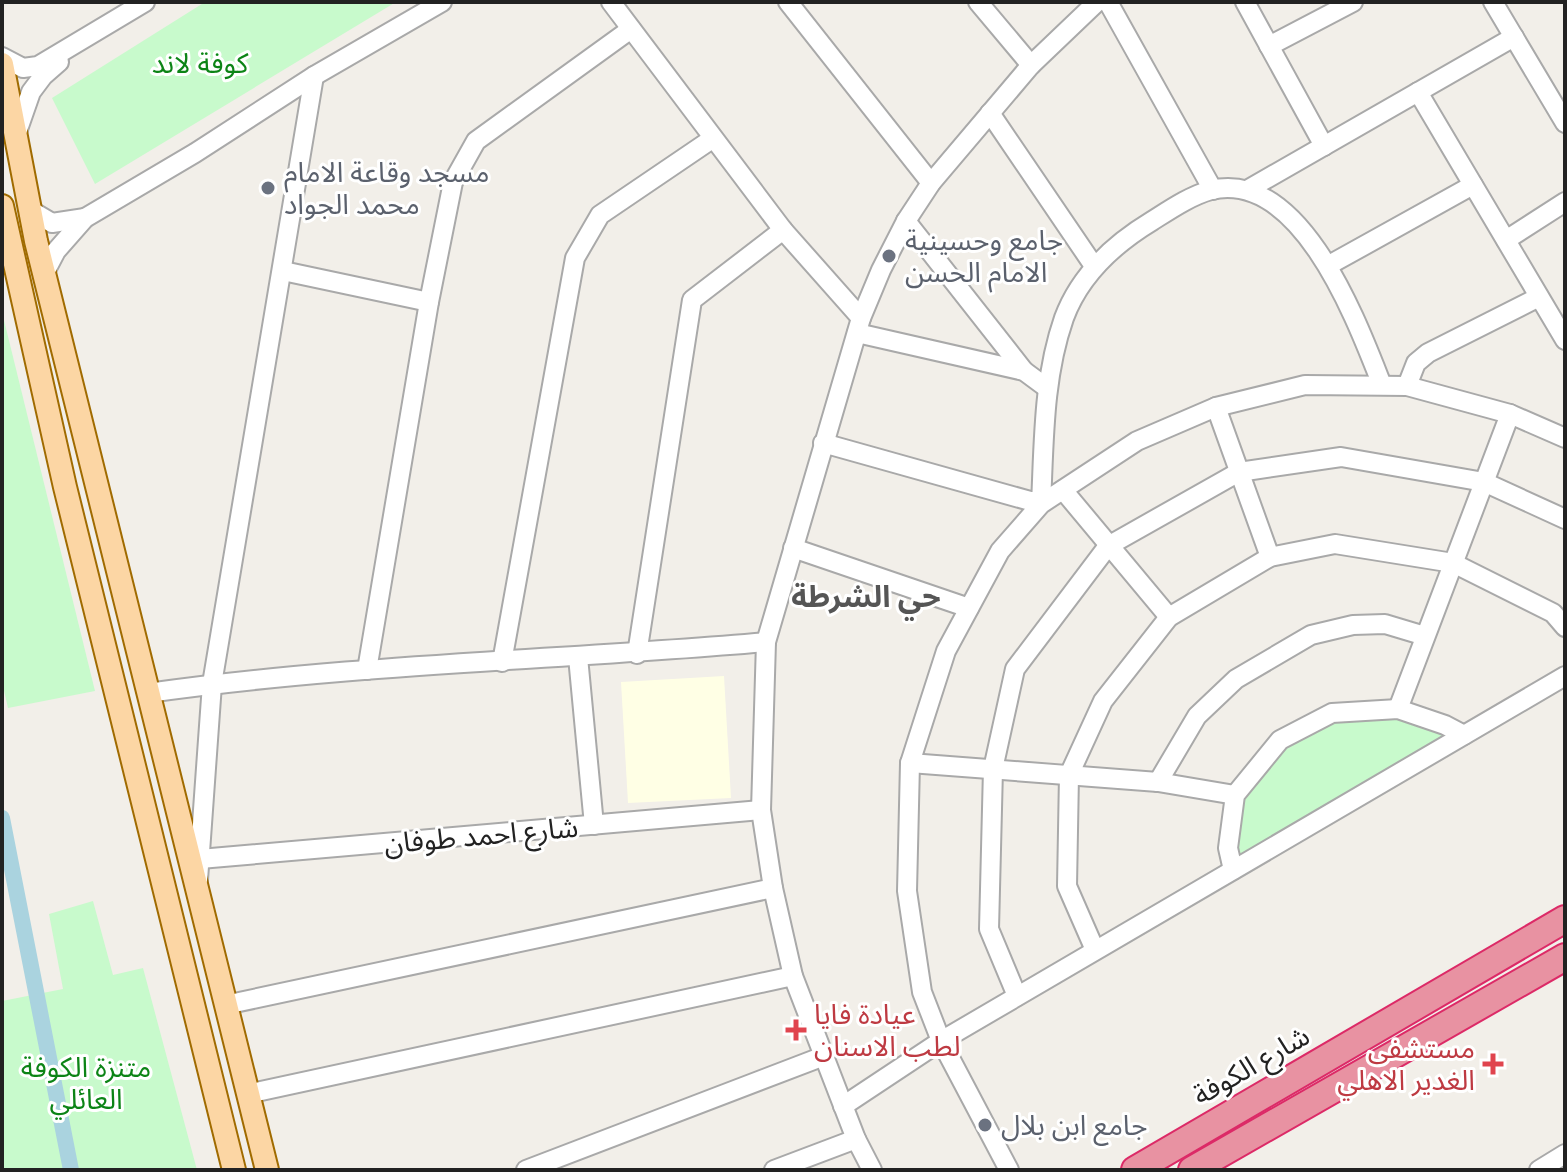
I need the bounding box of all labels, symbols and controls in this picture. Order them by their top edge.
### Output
park label: كوفة لاند [152,47,249,80]
place label: مسجد وقاعة الامام محمد الجواد [284,156,489,221]
marker: مسجد وقاعة الامام محمد الجواد [259,179,277,197]
place label: جامع وحسينية الامام الحسن [905,224,1063,293]
marker: جامع وحسينية الامام الحسن [880,247,898,265]
district label: حي الشرطة [791,579,941,621]
street label: شارع احمد طوفان [383,811,580,864]
place label: عيادة فايا لطب الاسنان [814,998,961,1063]
marker: عيادة فايا لطب الاسنان [785,1019,807,1041]
street label: شارع الكوفة [1187,1019,1317,1115]
place label: مستشفى الغدير الاهلي [1337,1032,1475,1101]
park label: متنزة الكوفة العائلي [21,1051,151,1120]
marker: مستشفى الغدير الاهلي [1482,1053,1504,1075]
place label: جامع ابن بلال [1001,1109,1148,1146]
marker: جامع ابن بلال [976,1116,994,1134]

